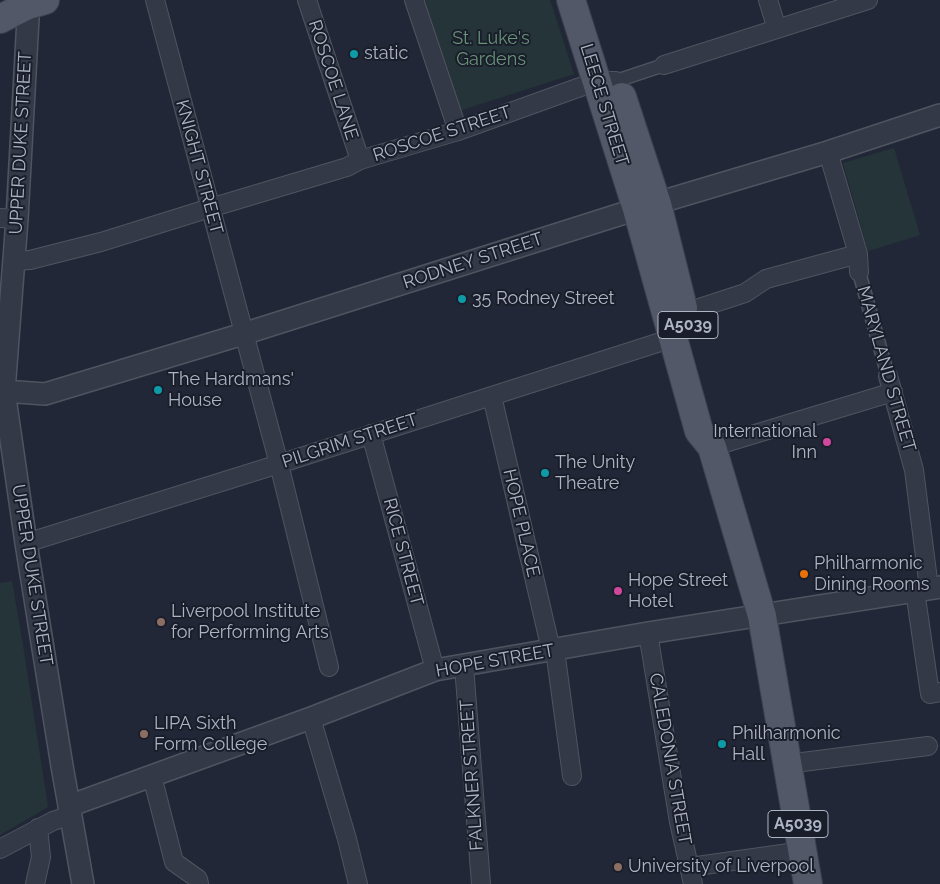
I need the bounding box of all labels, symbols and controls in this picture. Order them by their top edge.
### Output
street label: ROSCOE LANE [303,17,363,143]
park label: St. Luke's Gardens [452,28,530,70]
street label: LEECE STREET [575,41,633,169]
place label: static [364,43,408,65]
marker: static [348,48,360,60]
street label: UPPER DUKE STREET [5,51,37,235]
street label: KNIGHT STREET [171,97,227,237]
street label: ROSCOE STREET [370,101,514,167]
street label: RODNEY STREET [400,228,546,294]
street label: MARYLAND STREET [852,284,920,454]
place label: 35 Rodney Street [472,288,614,310]
marker: 35 Rodney Street [456,293,468,305]
road number: A5039 [658,312,718,338]
place label: The Hardmans' House [168,369,294,412]
marker: The Hardmans' House [152,384,164,396]
street label: PILGRIM STREET [279,409,421,473]
place label: International Inn [713,421,817,464]
marker: International Inn [821,436,833,448]
place label: The Unity Theatre [555,452,635,494]
street label: HOPE PLACE [498,467,544,579]
marker: The Unity Theatre [539,467,551,479]
street label: UPPER DUKE STREET [7,483,57,667]
street label: RICE STREET [378,496,428,608]
place label: Philharmonic Dining Rooms [814,553,930,596]
marker: Philharmonic Dining Rooms [798,568,810,580]
place label: Hope Street Hotel [628,570,728,612]
marker: Hope Street Hotel [612,585,624,597]
place label: Liverpool Institute for Performing Arts [171,601,329,644]
marker: Liverpool Institute for Performing Arts [155,616,167,628]
street label: HOPE STREET [434,640,556,682]
street label: CALEDONIA STREET [644,672,696,846]
street label: FALKNER STREET [456,699,488,851]
place label: LIPA Sixth Form College [154,713,267,756]
place label: Philharmonic Hall [732,723,841,766]
marker: LIPA Sixth Form College [138,728,150,740]
marker: Philharmonic Hall [716,738,728,750]
road number: A5039 [768,811,828,838]
place label: University of Liverpool [628,856,814,878]
marker: University of Liverpool [612,861,624,873]

